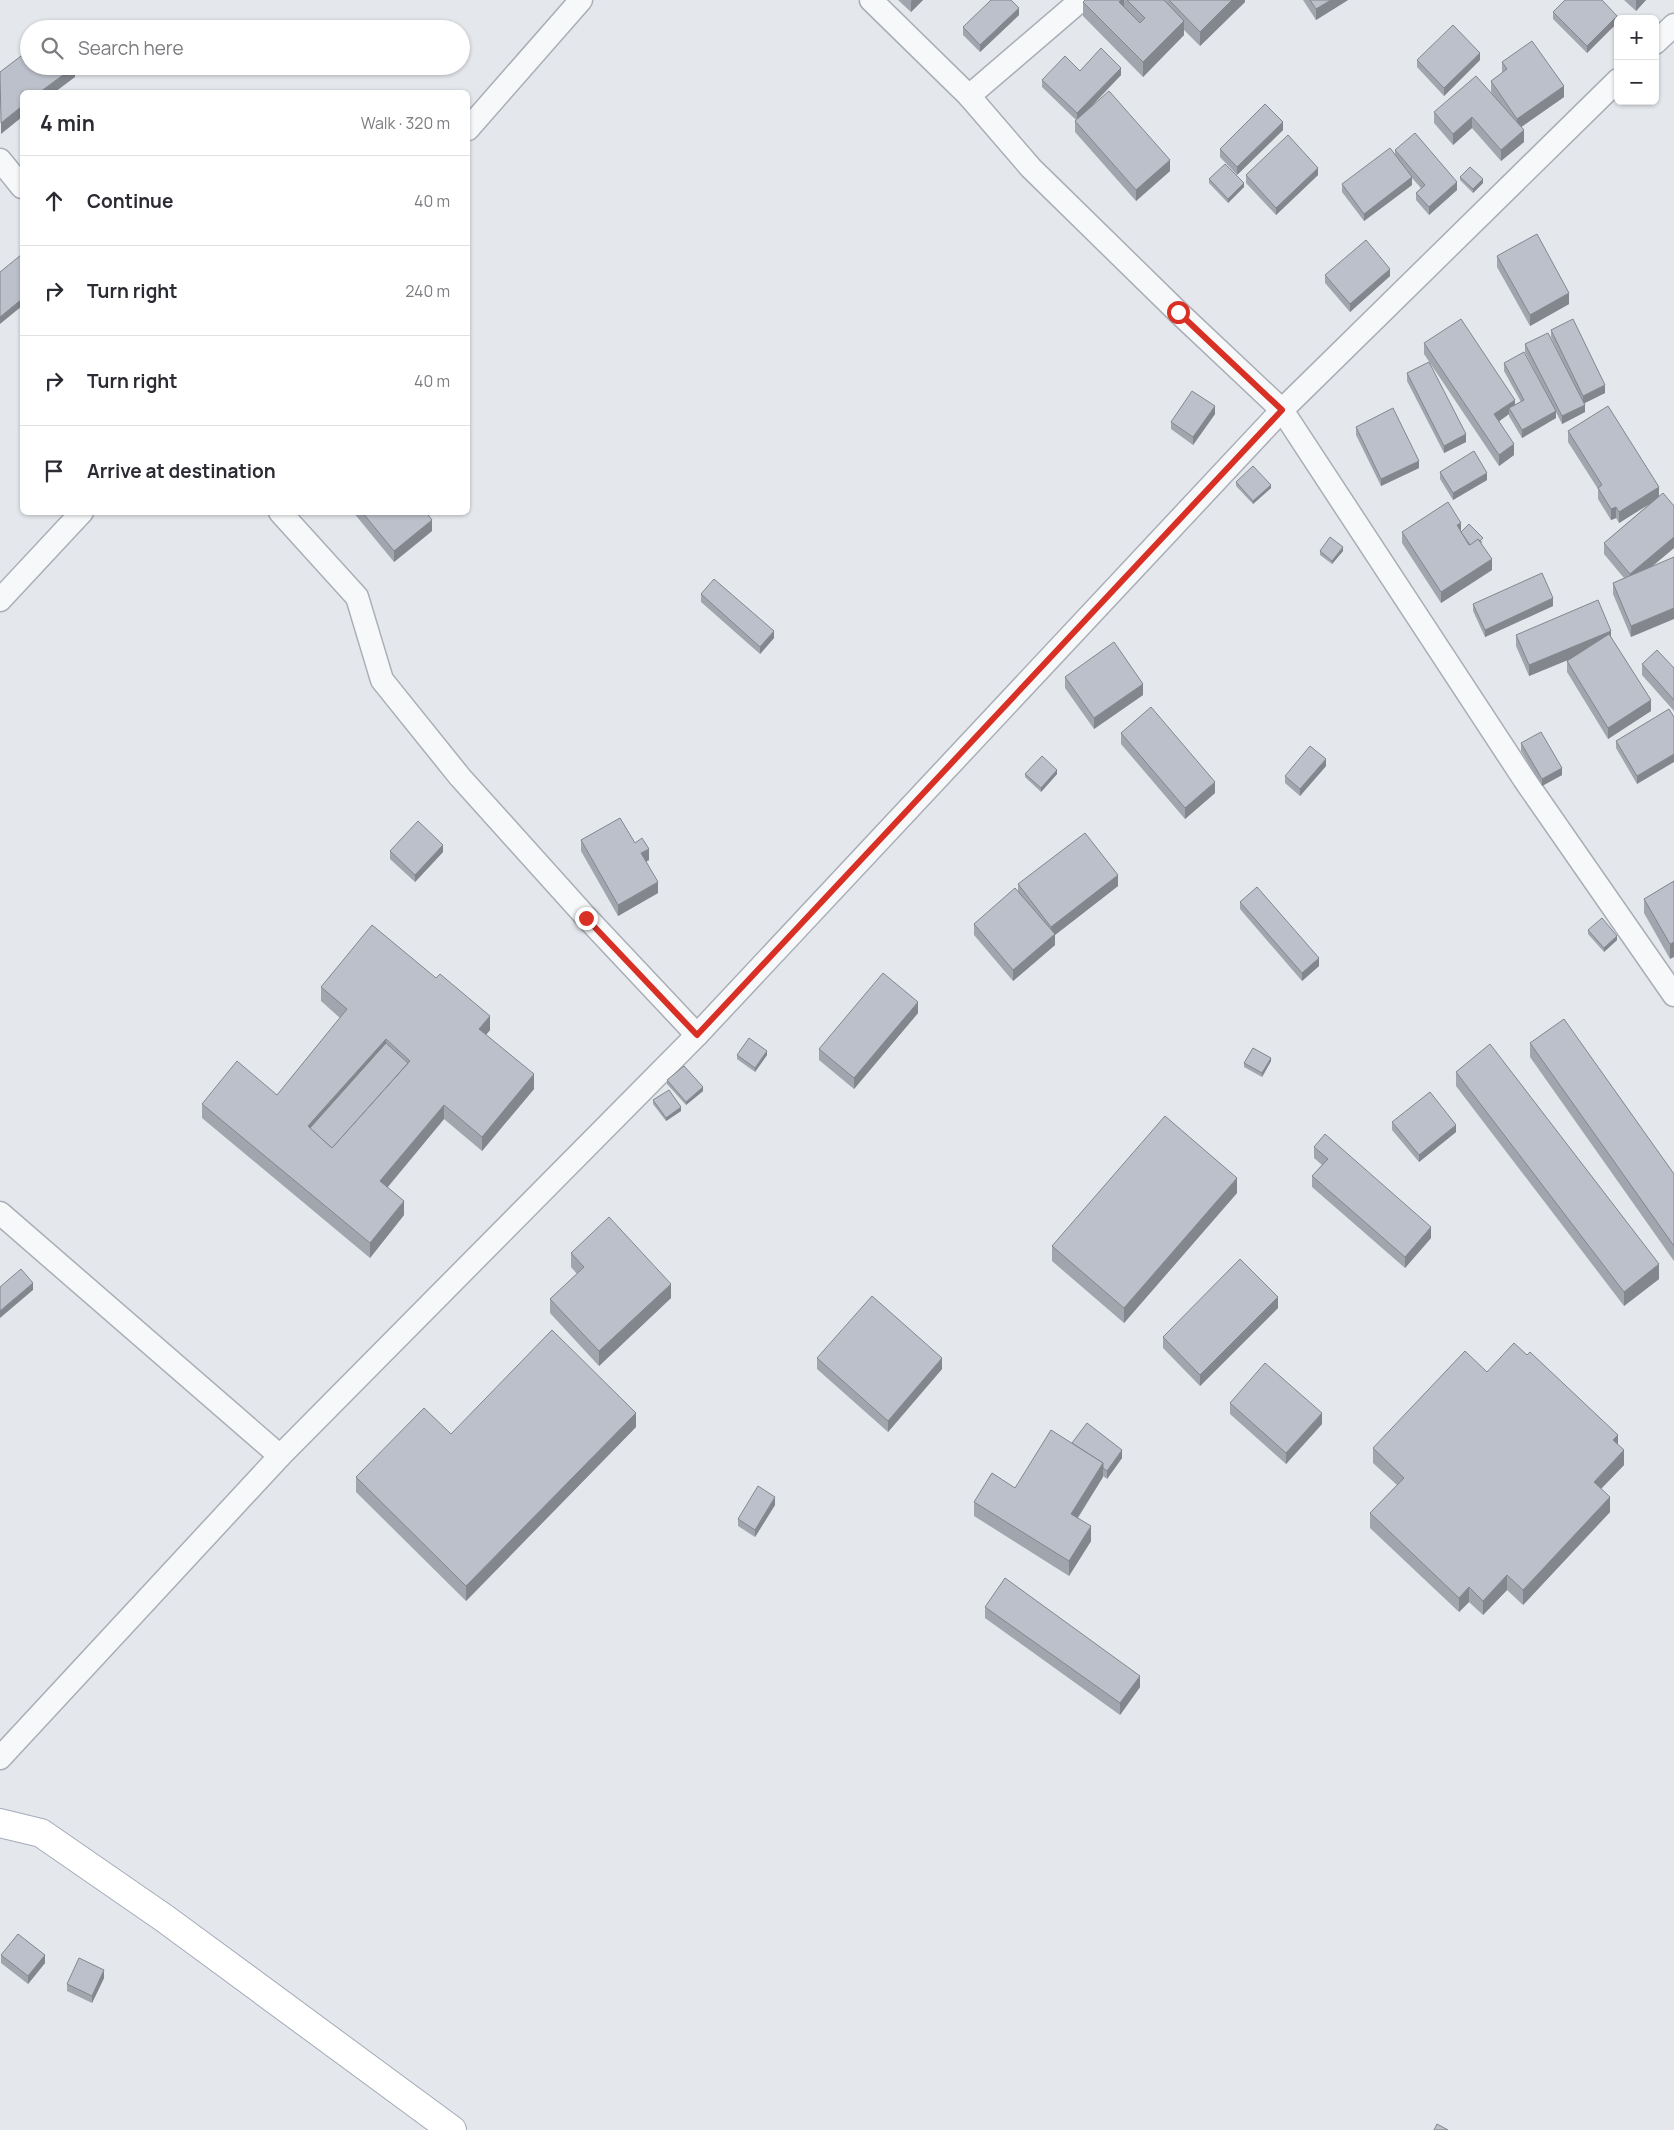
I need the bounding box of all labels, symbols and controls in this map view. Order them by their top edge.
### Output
map controls [1614,15,1659,105]
button: + [1614,15,1659,60]
search box [20,20,470,75]
icon: search [38,34,66,62]
text: Search here [78,35,184,61]
button: − [1614,60,1659,105]
text: 4 min [40,109,95,137]
text: Walk · 320 m [361,112,450,134]
icon: ahead [40,187,68,215]
text: Continue [87,188,173,214]
text: 40 m [414,190,450,212]
icon: right [40,277,68,305]
text: Turn right [87,278,177,304]
text: 240 m [405,280,450,302]
route start [1167,301,1190,324]
icon: right [40,367,68,395]
text: Turn right [87,368,177,394]
text: 40 m [414,370,450,392]
icon: arrive [40,457,68,485]
text: Arrive at destination [87,458,276,484]
route end [575,907,598,930]

